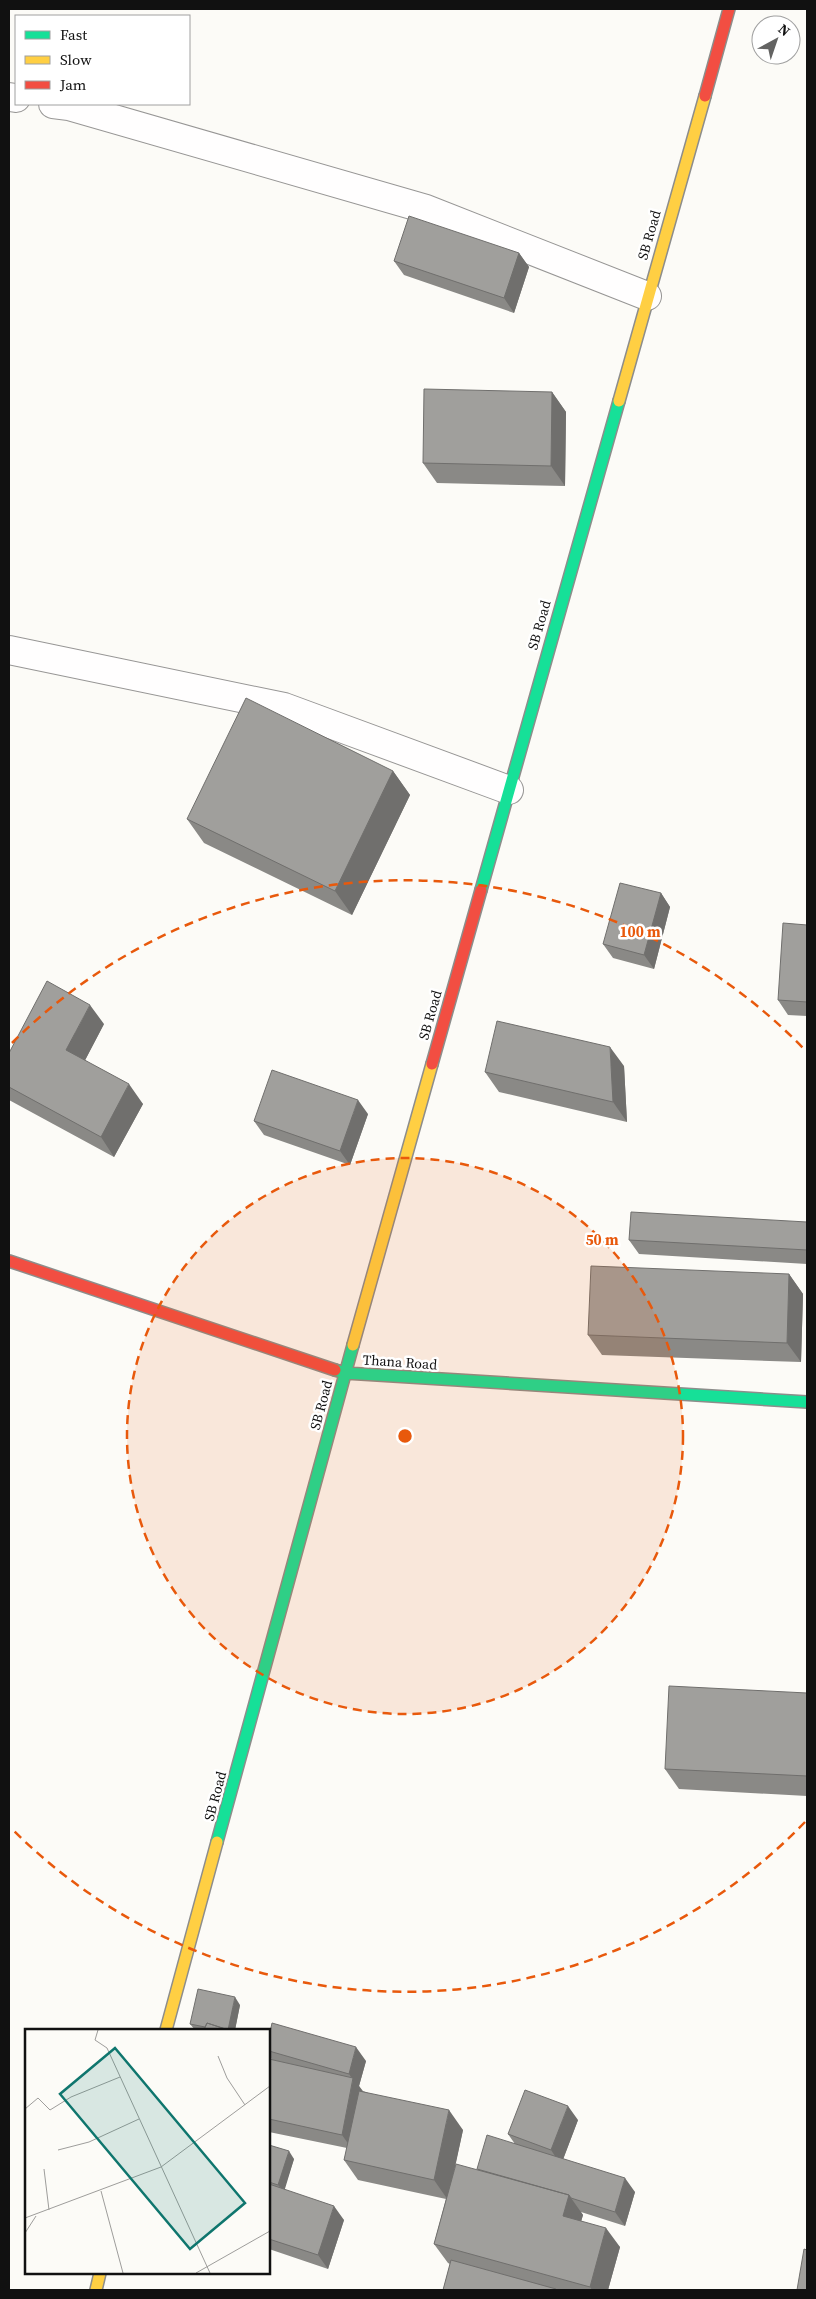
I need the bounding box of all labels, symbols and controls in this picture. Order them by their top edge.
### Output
legend [15,15,190,105]
north arrow [751,15,801,65]
text: N [774,19,795,41]
text: Fast [60,24,87,45]
text: Slow [60,49,92,70]
text: Jam [59,74,87,95]
street label: SB Road [632,208,666,262]
street label: SB Road [522,598,556,652]
text: 100 m [619,921,661,942]
street label: SB Road [413,988,447,1042]
text: 50 m [585,1229,619,1250]
street label: Thana Road [362,1349,438,1375]
street label: SB Road [305,1378,337,1432]
centre of rings [396,1427,414,1445]
street label: SB Road [199,1769,231,1823]
inset map [25,2029,270,2274]

